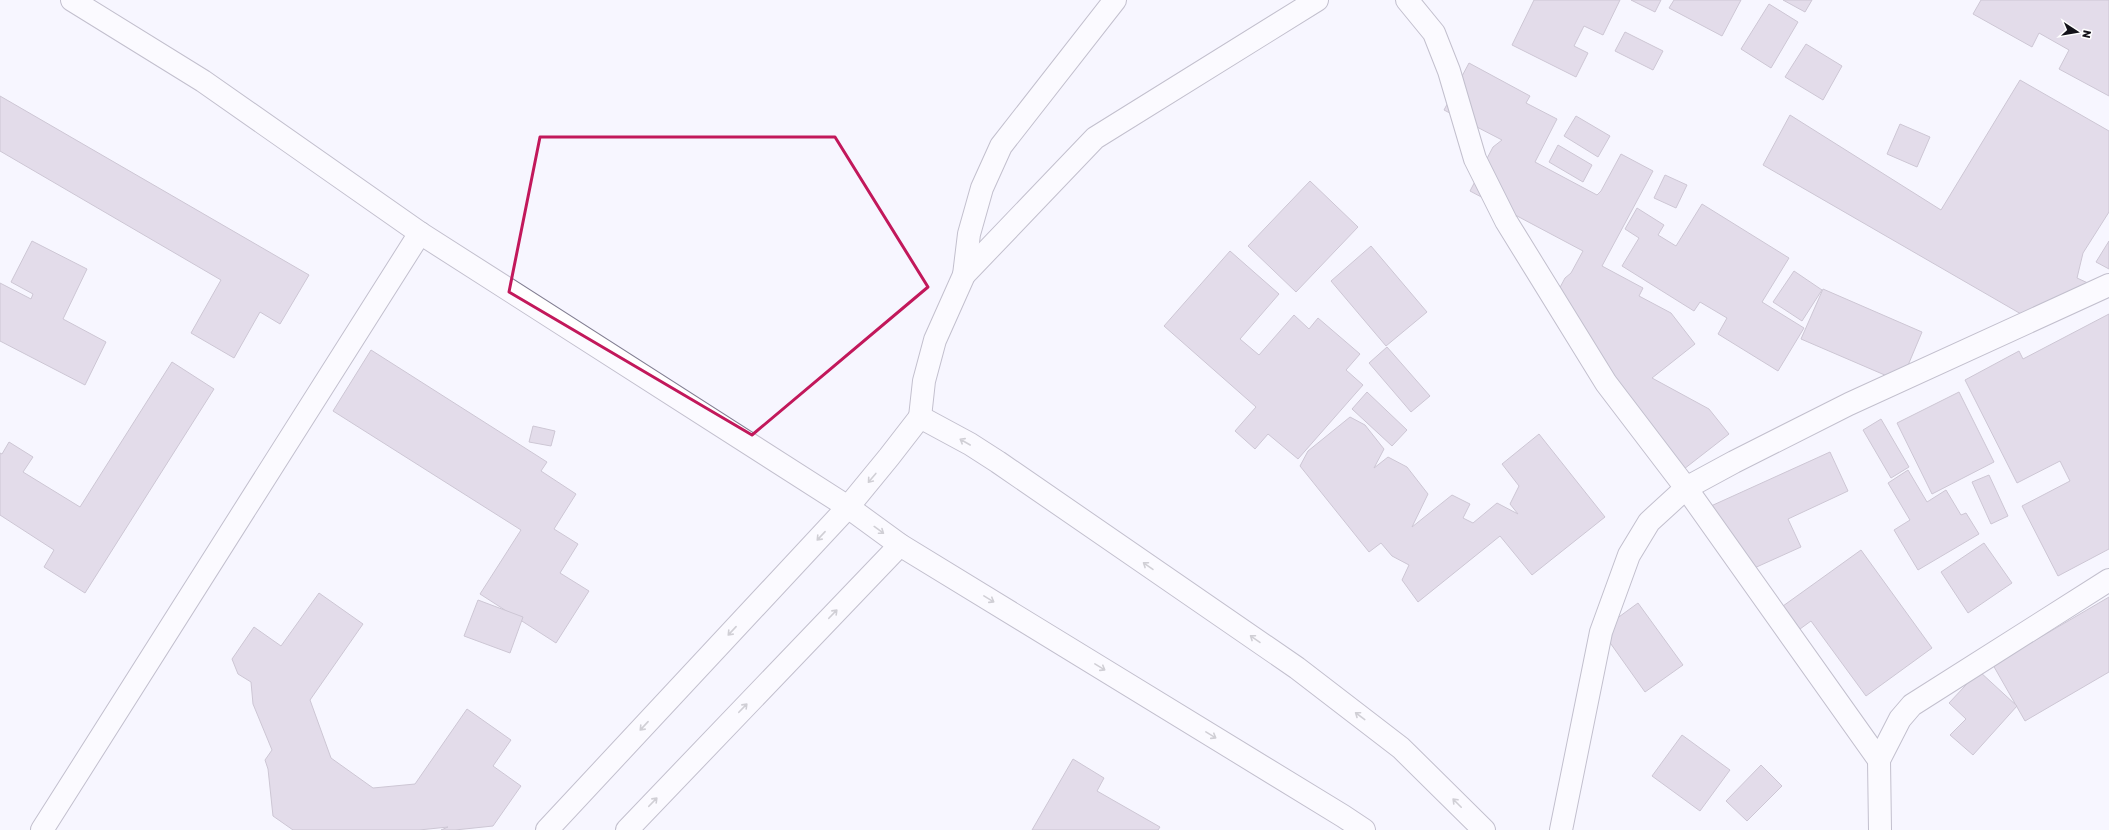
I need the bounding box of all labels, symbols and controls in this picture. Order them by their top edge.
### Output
north arrow [2057,12,2097,52]
text: N [2079,29,2093,39]
one-way arrow [959,437,971,445]
one-way arrow [867,473,876,484]
one-way arrow [874,526,885,534]
one-way arrow [816,531,826,541]
one-way arrow [1143,562,1154,570]
one-way arrow [983,596,995,604]
one-way arrow [828,609,838,619]
one-way arrow [728,626,737,636]
one-way arrow [1250,635,1261,643]
one-way arrow [1094,663,1105,671]
one-way arrow [739,703,748,713]
one-way arrow [1354,712,1365,721]
one-way arrow [639,721,649,731]
one-way arrow [1205,731,1217,739]
one-way arrow [649,797,658,807]
one-way arrow [1452,798,1462,808]

